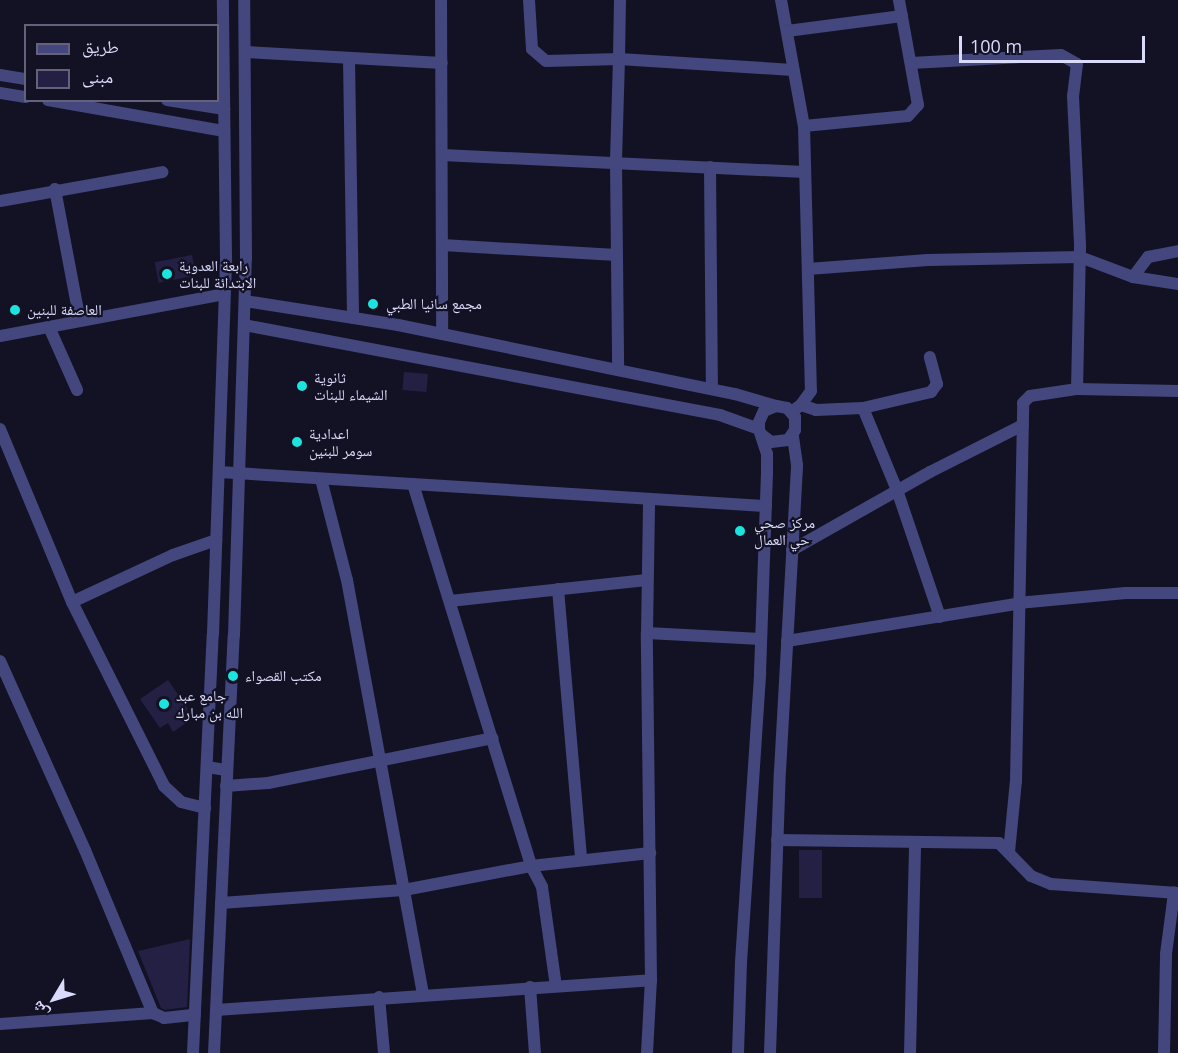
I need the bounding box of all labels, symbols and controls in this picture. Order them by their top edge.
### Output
legend [24,24,219,102]
scale bar [962,24,1148,62]
text: طريق [82,34,119,58]
text: 100 m [970,34,1022,58]
text: مبنى [82,64,113,88]
place label: رابعة العدوية الابتدائة للبنات [179,256,256,291]
marker: رابعة العدوية الابتدائة للبنات [160,267,174,281]
marker: مجمع سانيا الطبي [364,295,382,313]
place label: مجمع سانيا الطبي [386,295,482,313]
place label: العاصفة للبنين [27,301,102,319]
marker: العاصفة للبنين [8,303,22,317]
place label: ثانوية الشيماء للبنات [314,368,388,403]
marker: ثانوية الشيماء للبنات [295,379,309,393]
place label: اعدادية سومر للبنين [309,424,372,459]
marker: اعدادية سومر للبنين [290,435,304,449]
place label: مركز صحي حي العمال [754,513,815,548]
marker: مركز صحي حي العمال [731,522,749,540]
place label: مكتب القصواء [245,667,322,685]
marker: مكتب القصواء [226,669,240,683]
place label: جامع عبد الله بن مبارك [176,686,243,721]
marker: جامع عبد الله بن مبارك [157,697,171,711]
north arrow [24,969,84,1029]
text: ش [26,997,54,1024]

